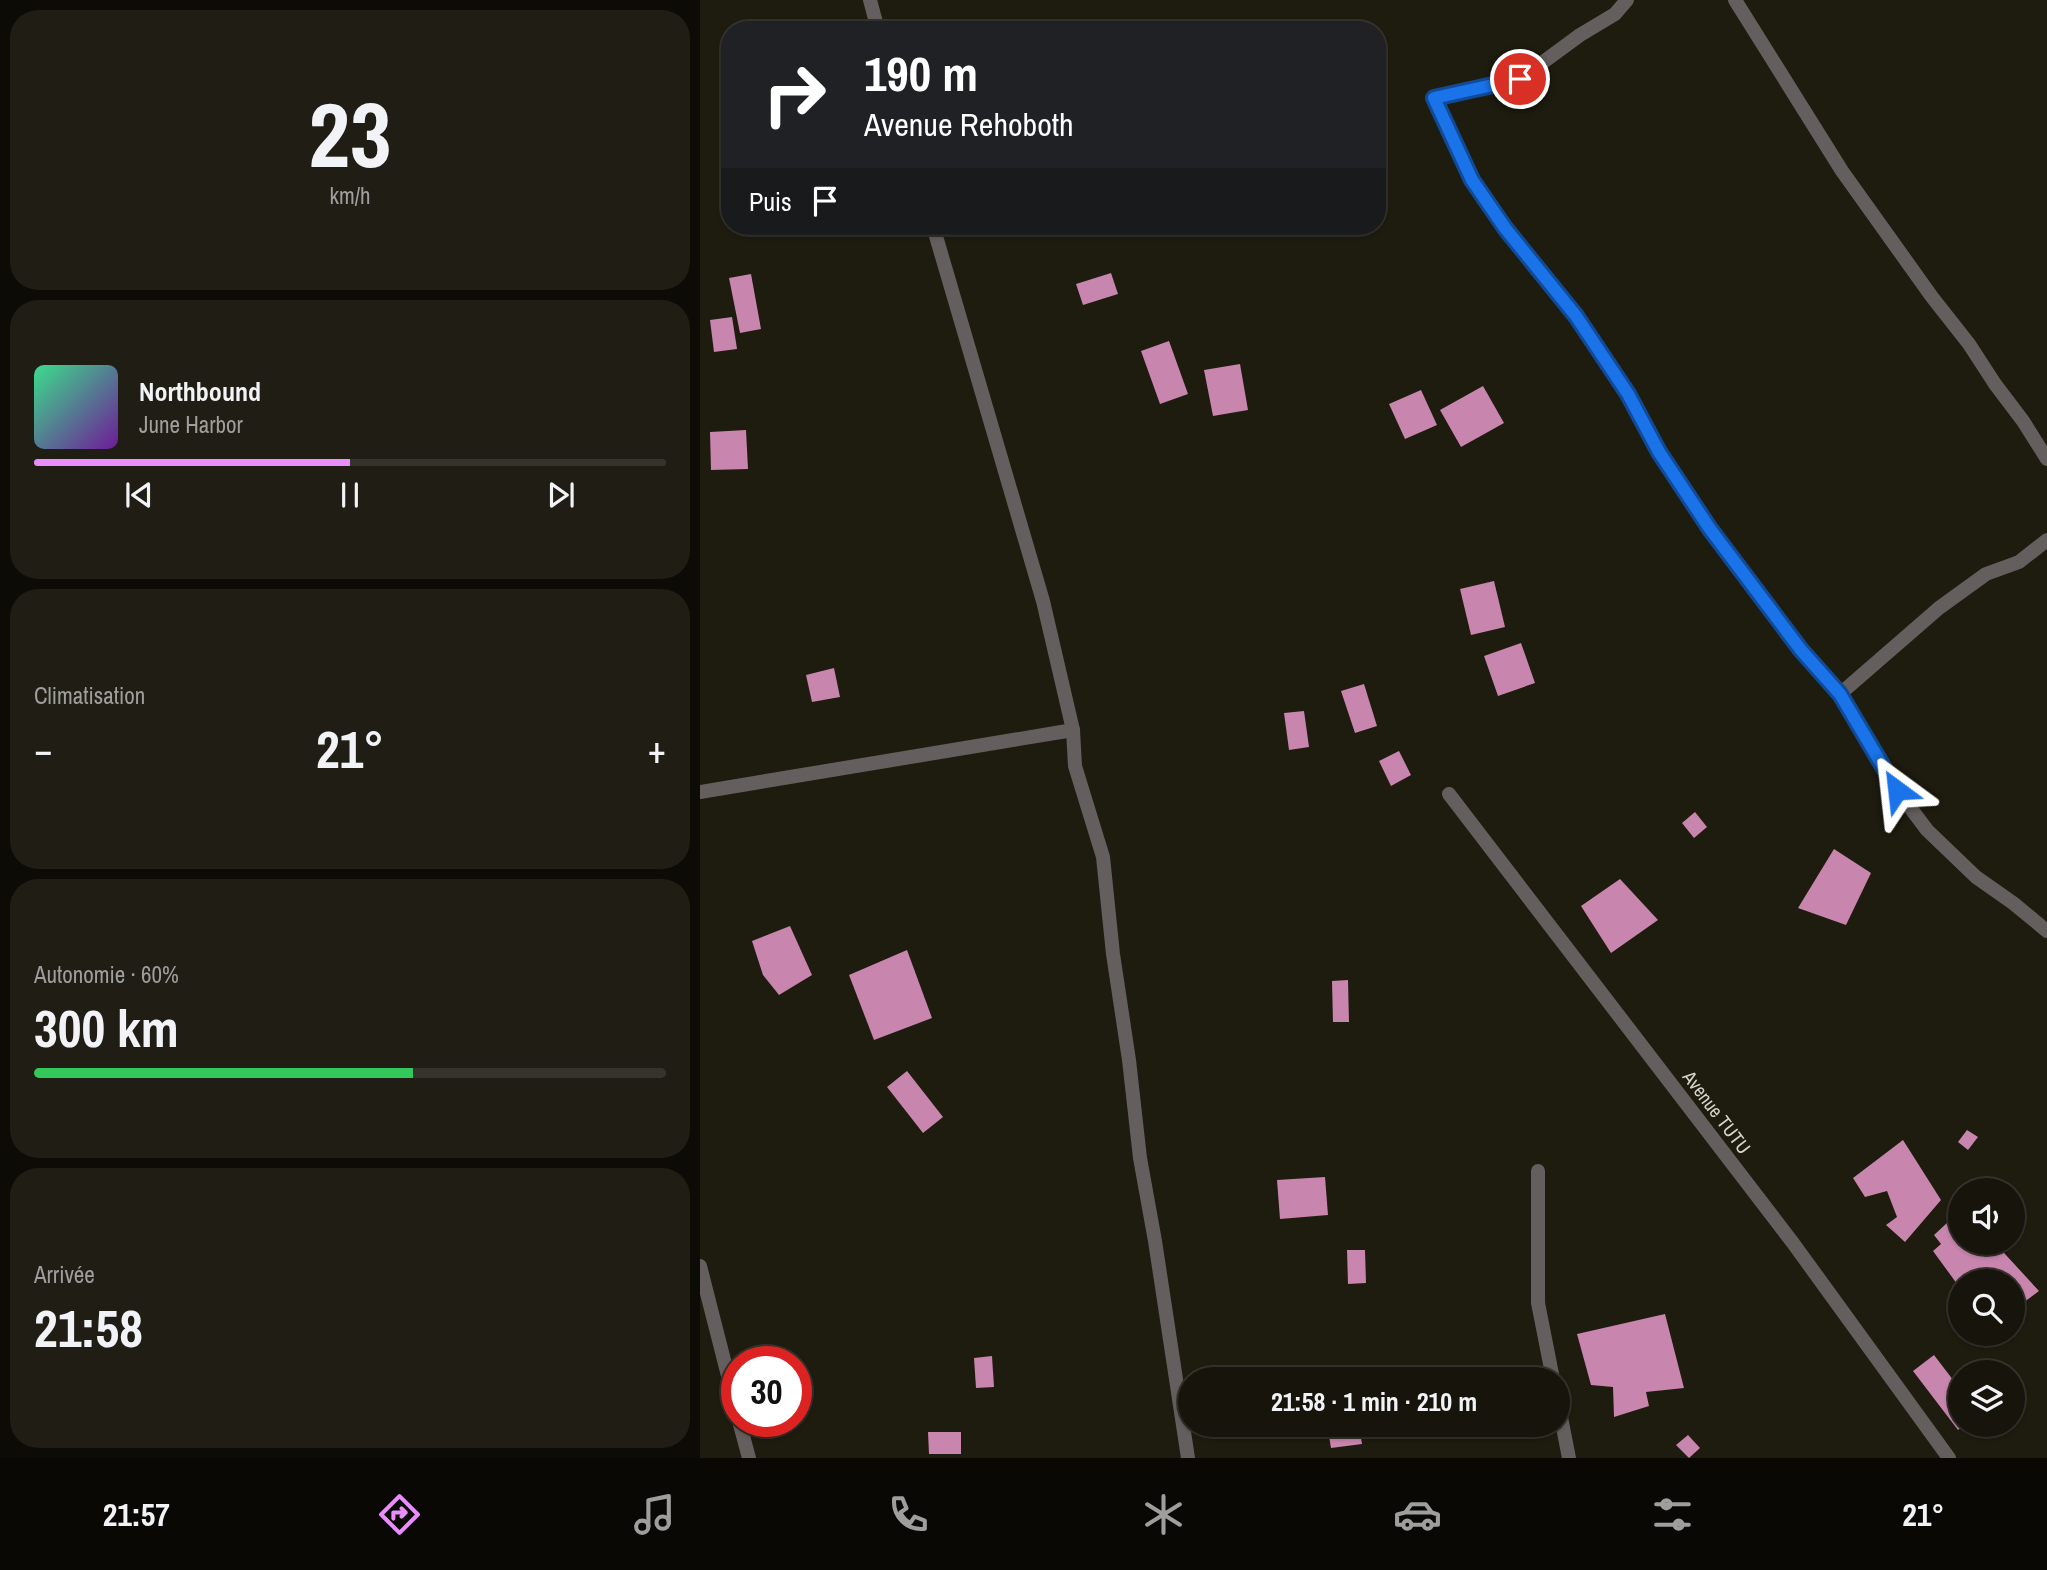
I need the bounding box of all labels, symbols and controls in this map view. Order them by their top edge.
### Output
text: 190 m [864,40,978,106]
icon: right [749,49,840,140]
pin [1490,49,1550,109]
icon: arrive [1501,60,1539,98]
text: 23 [309,73,392,195]
text: Avenue Rehoboth [864,103,1074,146]
text: km/h [330,180,370,211]
icon: arrive [806,182,844,220]
text: Puis [749,184,792,219]
text: Northbound [139,374,261,409]
text: June Harbor [139,409,243,440]
icon: previous [120,476,158,514]
icon: pause [331,476,369,514]
icon: next [542,476,580,514]
text: Climatisation [34,680,145,711]
text: 21° [316,714,384,784]
text: − [34,724,52,775]
text: + [648,724,666,775]
position arrow [1860,753,1934,827]
text: Autonomie · 60% [34,959,179,990]
text: 300 km [34,993,179,1063]
street label: Avenue TUTU [1676,1064,1757,1159]
map controls [1948,1178,2025,1437]
button: sound [1948,1178,2025,1255]
text: Arrivée [34,1259,95,1290]
button: search [1948,1269,2025,1346]
text: 21:58 [34,1293,143,1363]
speed limit sign: 30 [721,1346,812,1437]
button: layers [1948,1360,2025,1437]
text: 21:58 · 1 min · 210 m [1271,1384,1477,1419]
icon: directions [375,1490,424,1539]
icon: music [630,1490,679,1539]
icon: phone [884,1490,933,1539]
icon: climate [1139,1490,1188,1539]
icon: car [1393,1490,1442,1539]
icon: filters [1648,1490,1697,1539]
text: 21:57 [103,1493,170,1536]
text: 21° [1902,1493,1944,1536]

